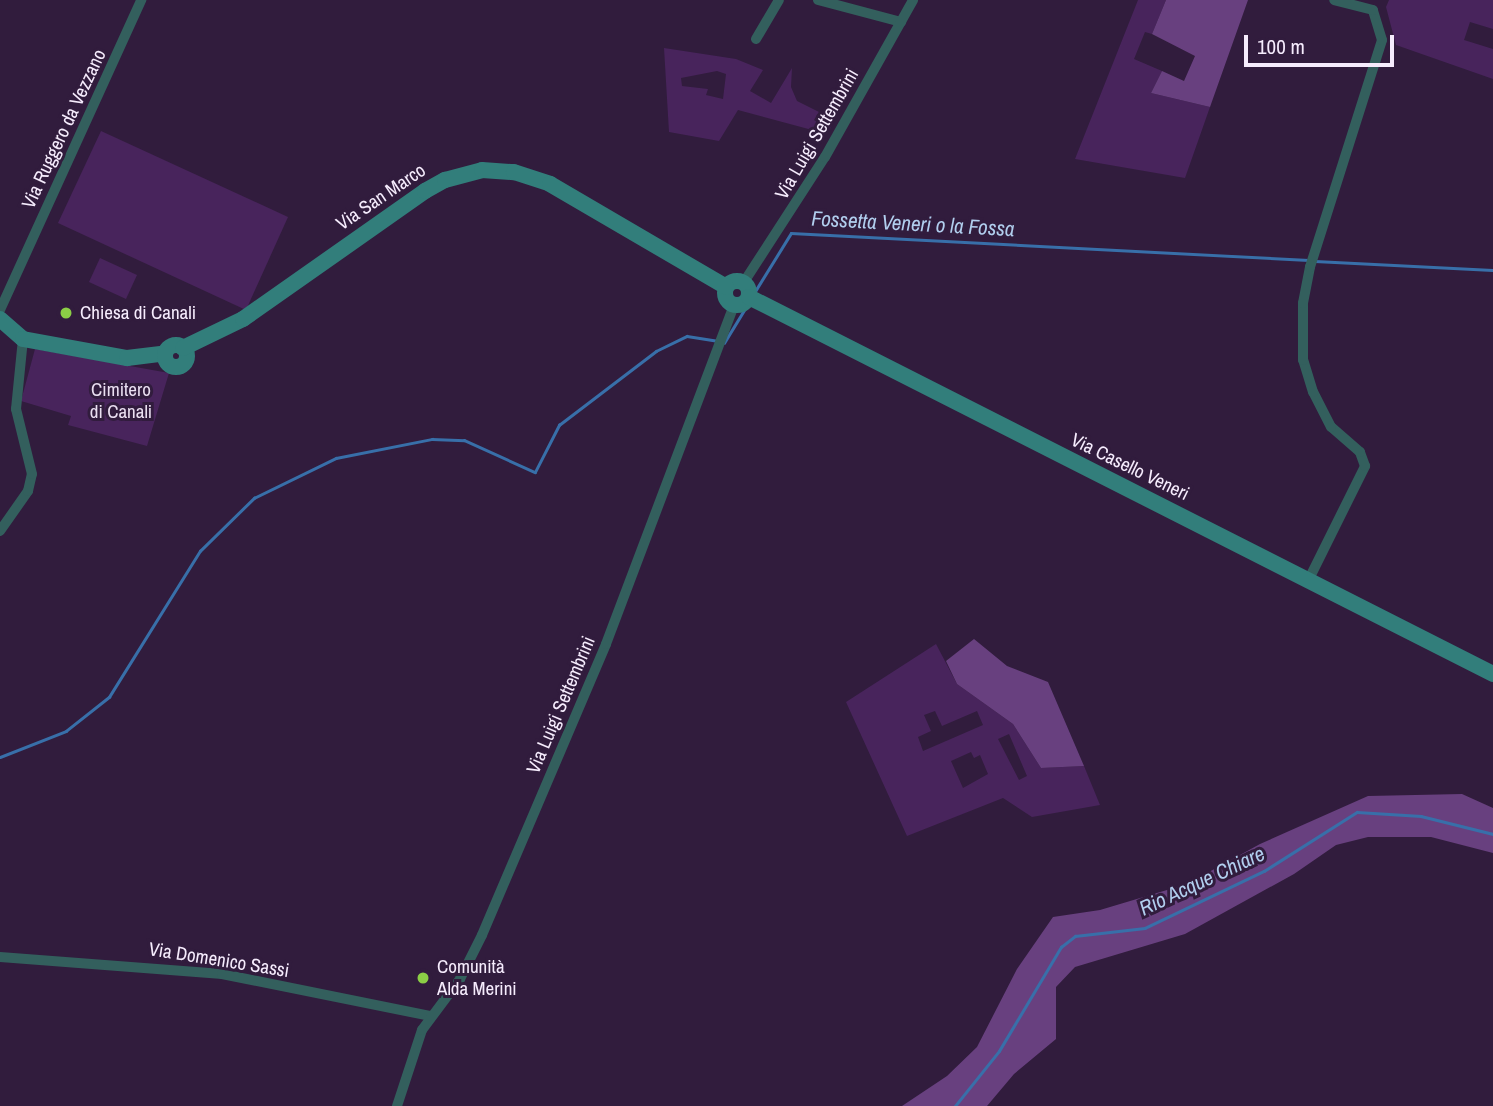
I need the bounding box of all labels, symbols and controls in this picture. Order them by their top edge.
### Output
scale bar [1248,21,1398,65]
text: 100 m [1257,32,1305,61]
street label: Via Ruggero da Vezzano [17,46,111,212]
street label: Via Luigi Settembrini [770,65,864,203]
street label: Via San Marco [332,159,430,235]
water label: Fossetta Veneri o la Fossa [811,206,1015,242]
place label: Chiesa di Canali [80,302,196,324]
marker: Chiesa di Canali [58,305,74,321]
park label: Cimitero di Canali [90,379,152,423]
street label: Via Casello Veneri [1067,429,1193,505]
street label: Via Luigi Settembrini [522,633,600,777]
water label: Rio Acque Chiare [1135,841,1269,921]
street label: Via Domenico Sassi [147,938,291,982]
place label: Comunità Alda Merini [437,956,517,1000]
marker: Comunità Alda Merini [415,970,431,986]

